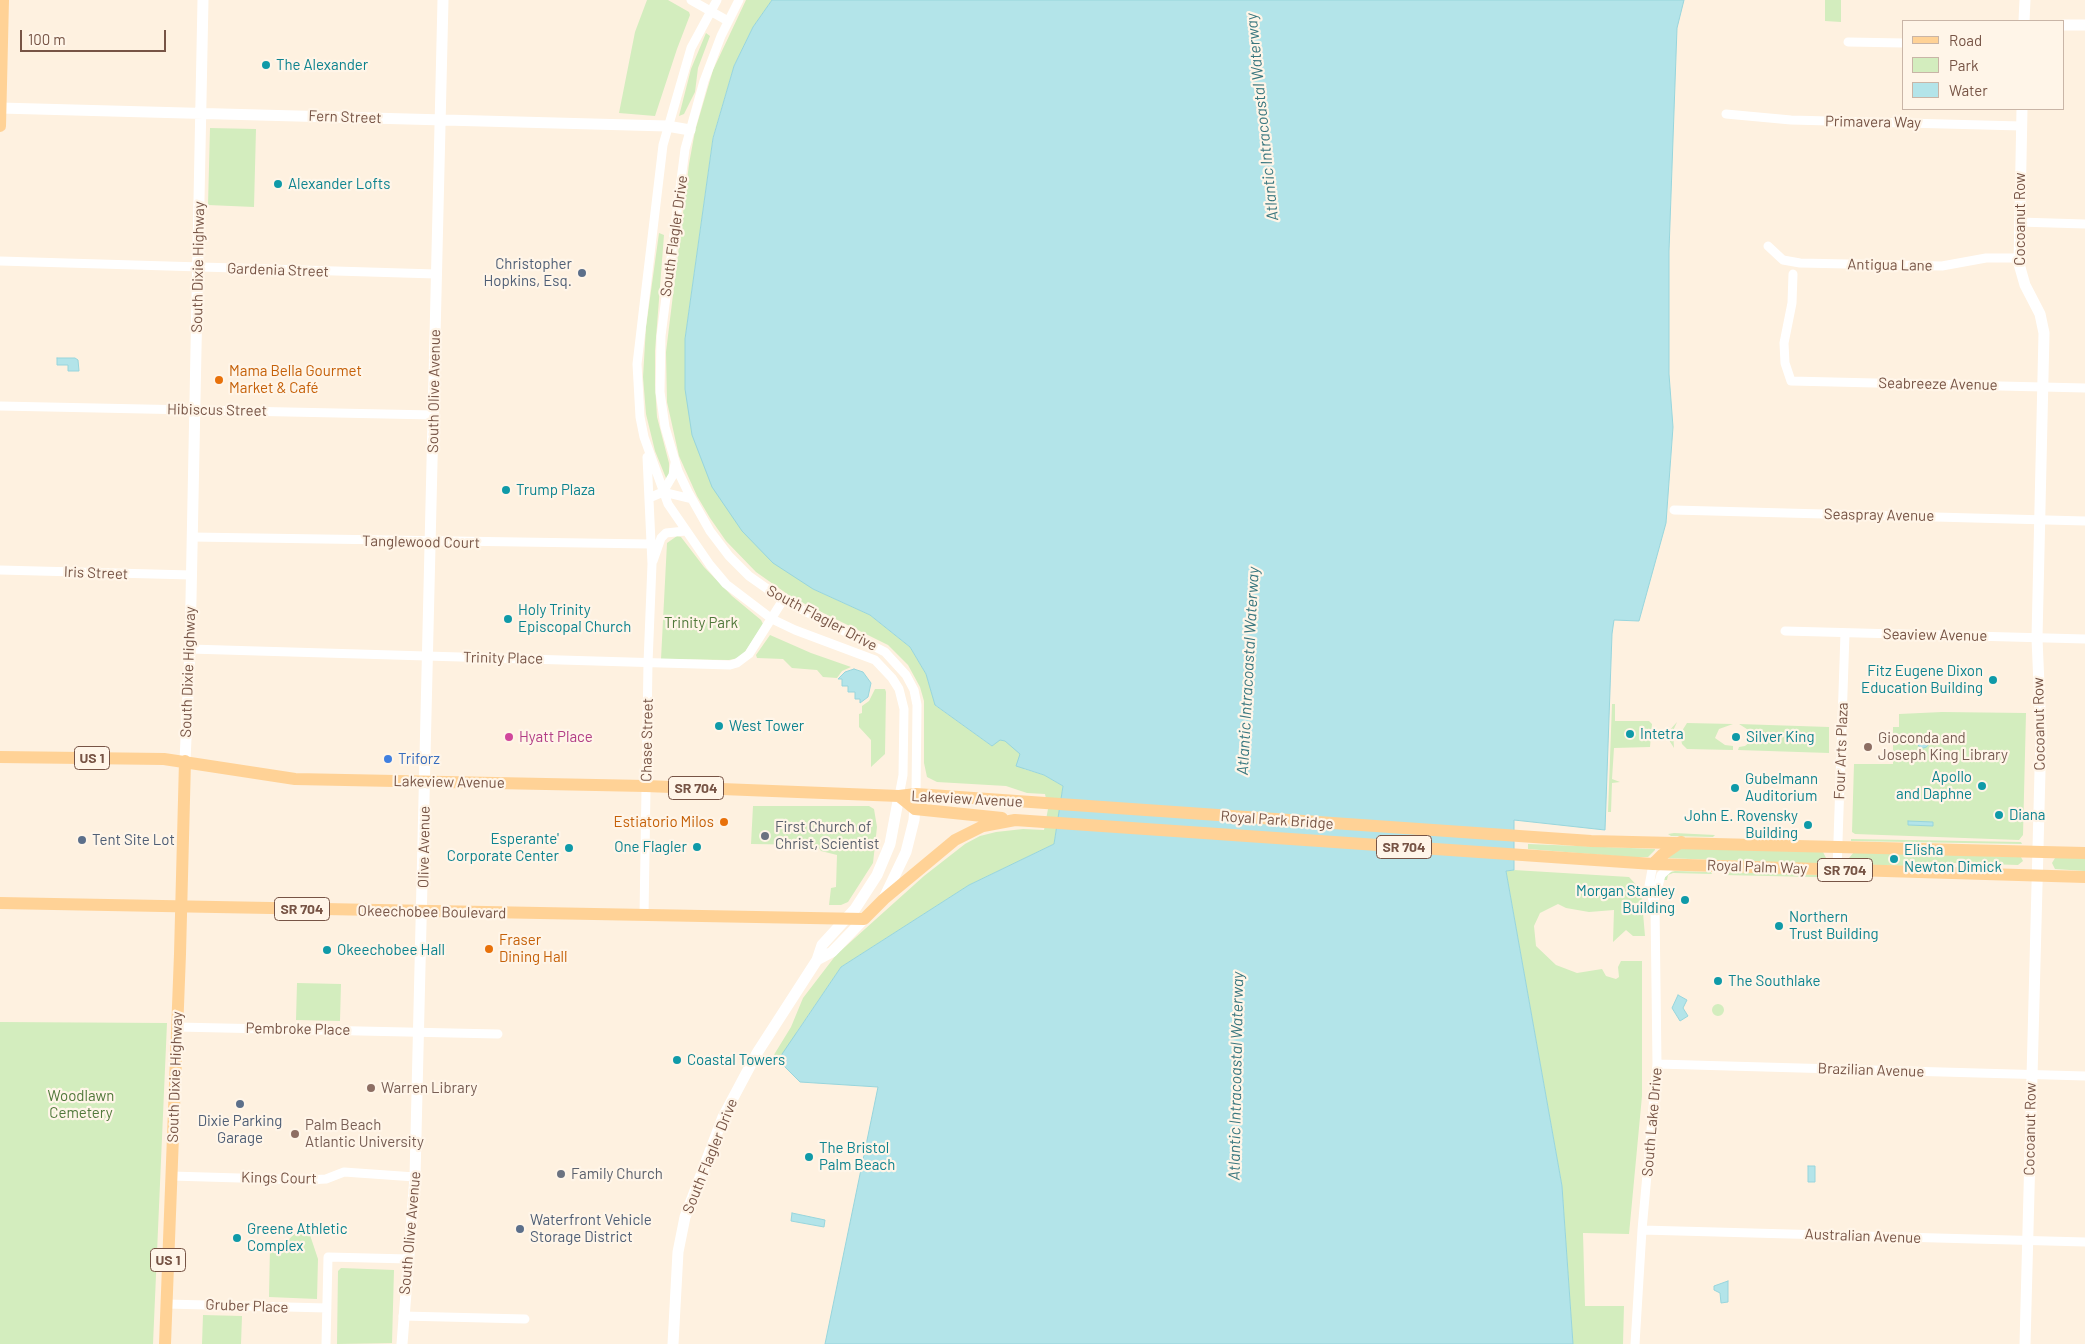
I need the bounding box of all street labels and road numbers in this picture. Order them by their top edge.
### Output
street label: Fern Street [308,107,382,127]
street label: Primavera Way [1825,112,1921,132]
street label: Cocoanut Row [2011,172,2029,266]
street label: South Flagler Drive [657,174,691,298]
street label: South Dixie Highway [188,201,208,333]
street label: Antigua Lane [1847,255,1933,275]
street label: Gardenia Street [227,259,329,281]
street label: South Olive Avenue [424,329,444,453]
street label: Seabreeze Avenue [1878,374,1998,394]
street label: Hibiscus Street [167,400,267,420]
street label: Seaspray Avenue [1824,505,1934,525]
street label: Tanglewood Court [362,532,480,552]
street label: Iris Street [64,563,128,583]
street label: South Flagler Drive [764,581,880,655]
street label: South Dixie Highway [177,606,199,738]
street label: Seaview Avenue [1883,625,1987,645]
street label: Trinity Place [463,648,543,668]
street label: Cocoanut Row [2029,677,2049,771]
street label: Chase Street [637,698,657,782]
street label: Four Arts Plaza [1830,702,1852,800]
road number: US 1 [74,746,110,770]
street label: Lakeview Avenue [393,772,505,792]
road number: SR 704 [668,776,724,800]
street label: Lakeview Avenue [911,787,1023,811]
street label: Olive Avenue [414,806,434,888]
street label: Royal Park Bridge [1220,807,1334,833]
road number: SR 704 [1376,836,1432,859]
street label: Royal Palm Way [1707,856,1807,878]
road number: SR 704 [1818,858,1872,882]
road number: SR 704 [274,898,330,921]
street label: Okeechobee Boulevard [358,902,506,922]
street label: South Dixie Highway [164,1011,186,1143]
street label: Pembroke Place [245,1019,351,1039]
street label: Brazilian Avenue [1817,1059,1925,1081]
street label: South Lake Drive [1638,1067,1666,1177]
street label: Cocoanut Row [2020,1082,2040,1176]
street label: South Flagler Drive [679,1096,741,1216]
street label: Kings Court [241,1168,317,1188]
street label: South Olive Avenue [396,1171,424,1295]
street label: Australian Avenue [1804,1225,1922,1247]
road number: US 1 [150,1248,186,1272]
street label: Gruber Place [205,1296,289,1316]

